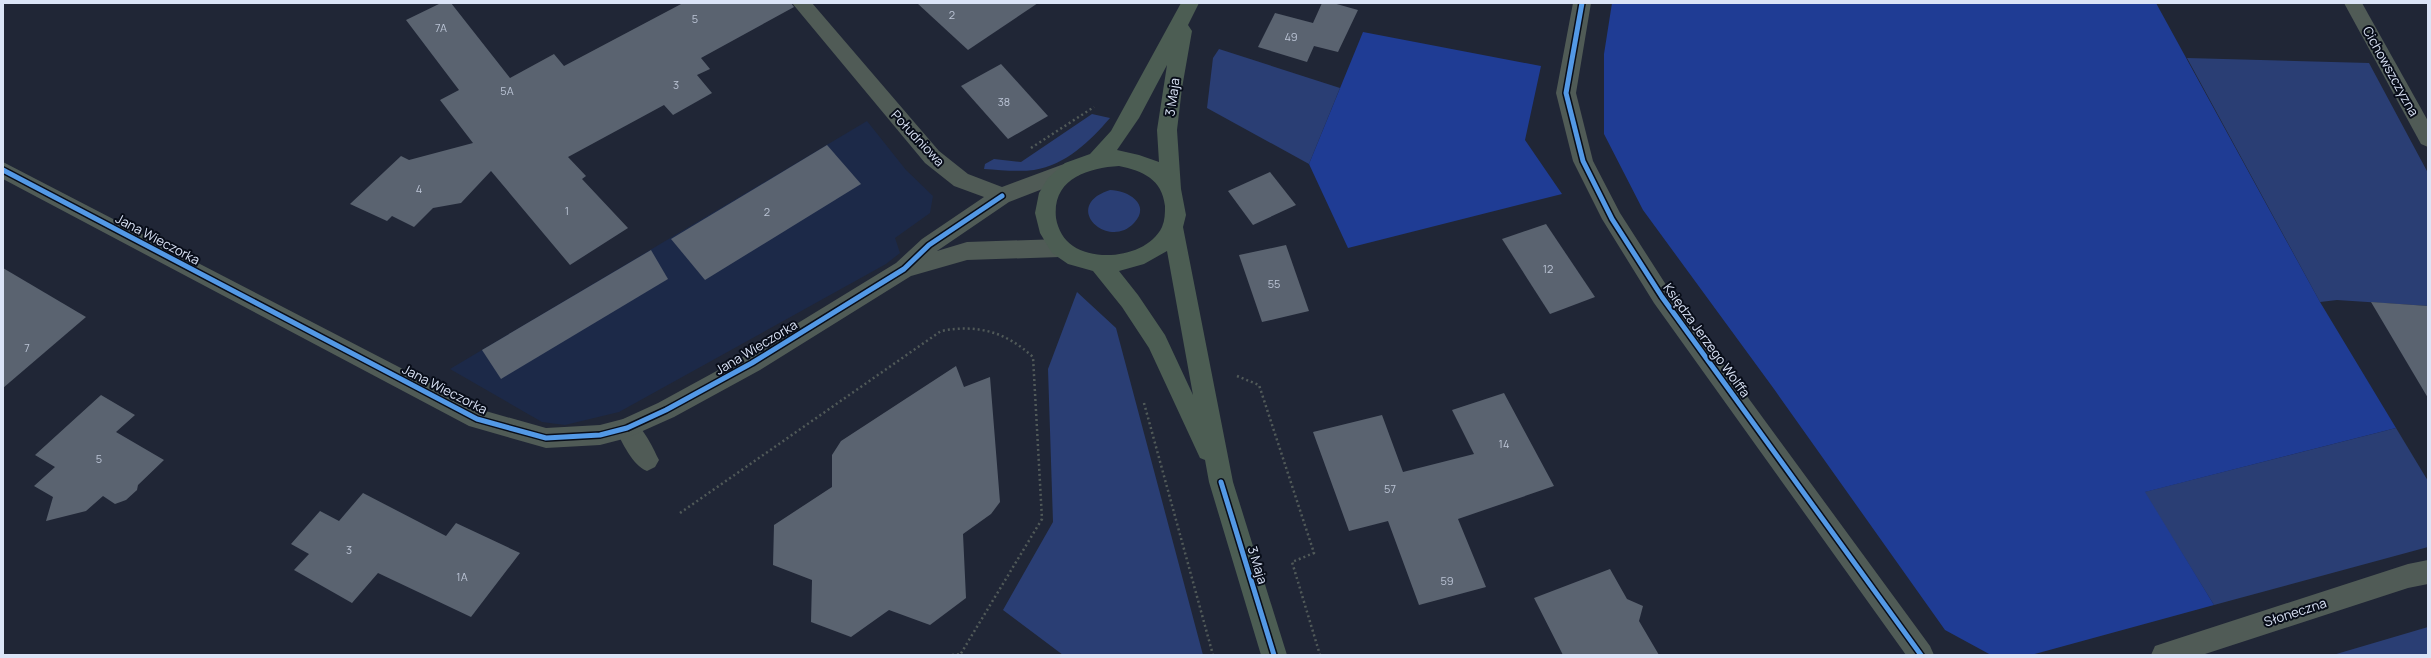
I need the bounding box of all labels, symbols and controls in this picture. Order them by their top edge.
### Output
house number: 2 [949,7,955,22]
house number: 5 [692,11,698,26]
house number: 7A [435,20,447,35]
street label: Cichowszczyzna [2359,23,2423,119]
house number: 49 [1284,29,1298,44]
house number: 3 [673,77,679,92]
street label: 3 Maja [1160,77,1184,117]
house number: 5A [500,83,514,98]
house number: 38 [998,94,1010,109]
street label: Południowa [887,106,949,170]
house number: 4 [416,181,422,196]
house number: 1 [565,203,569,218]
house number: 2 [764,204,770,219]
street label: Jana Wieczorka [113,209,203,269]
house number: 12 [1543,261,1553,276]
house number: 55 [1268,276,1280,291]
street label: Księdza Jerzego Wolffa [1659,279,1755,401]
street label: Jana Wieczorka [712,315,800,379]
house number: 7 [24,340,30,355]
street label: Jana Wieczorka [400,360,490,418]
house number: 14 [1499,436,1509,451]
house number: 5 [96,451,102,466]
house number: 57 [1384,481,1396,496]
house number: 3 [346,542,352,557]
street label: 3 Maja [1244,544,1272,586]
house number: 1A [456,569,468,584]
house number: 59 [1440,573,1454,588]
street label: Słoneczna [2261,593,2329,631]

